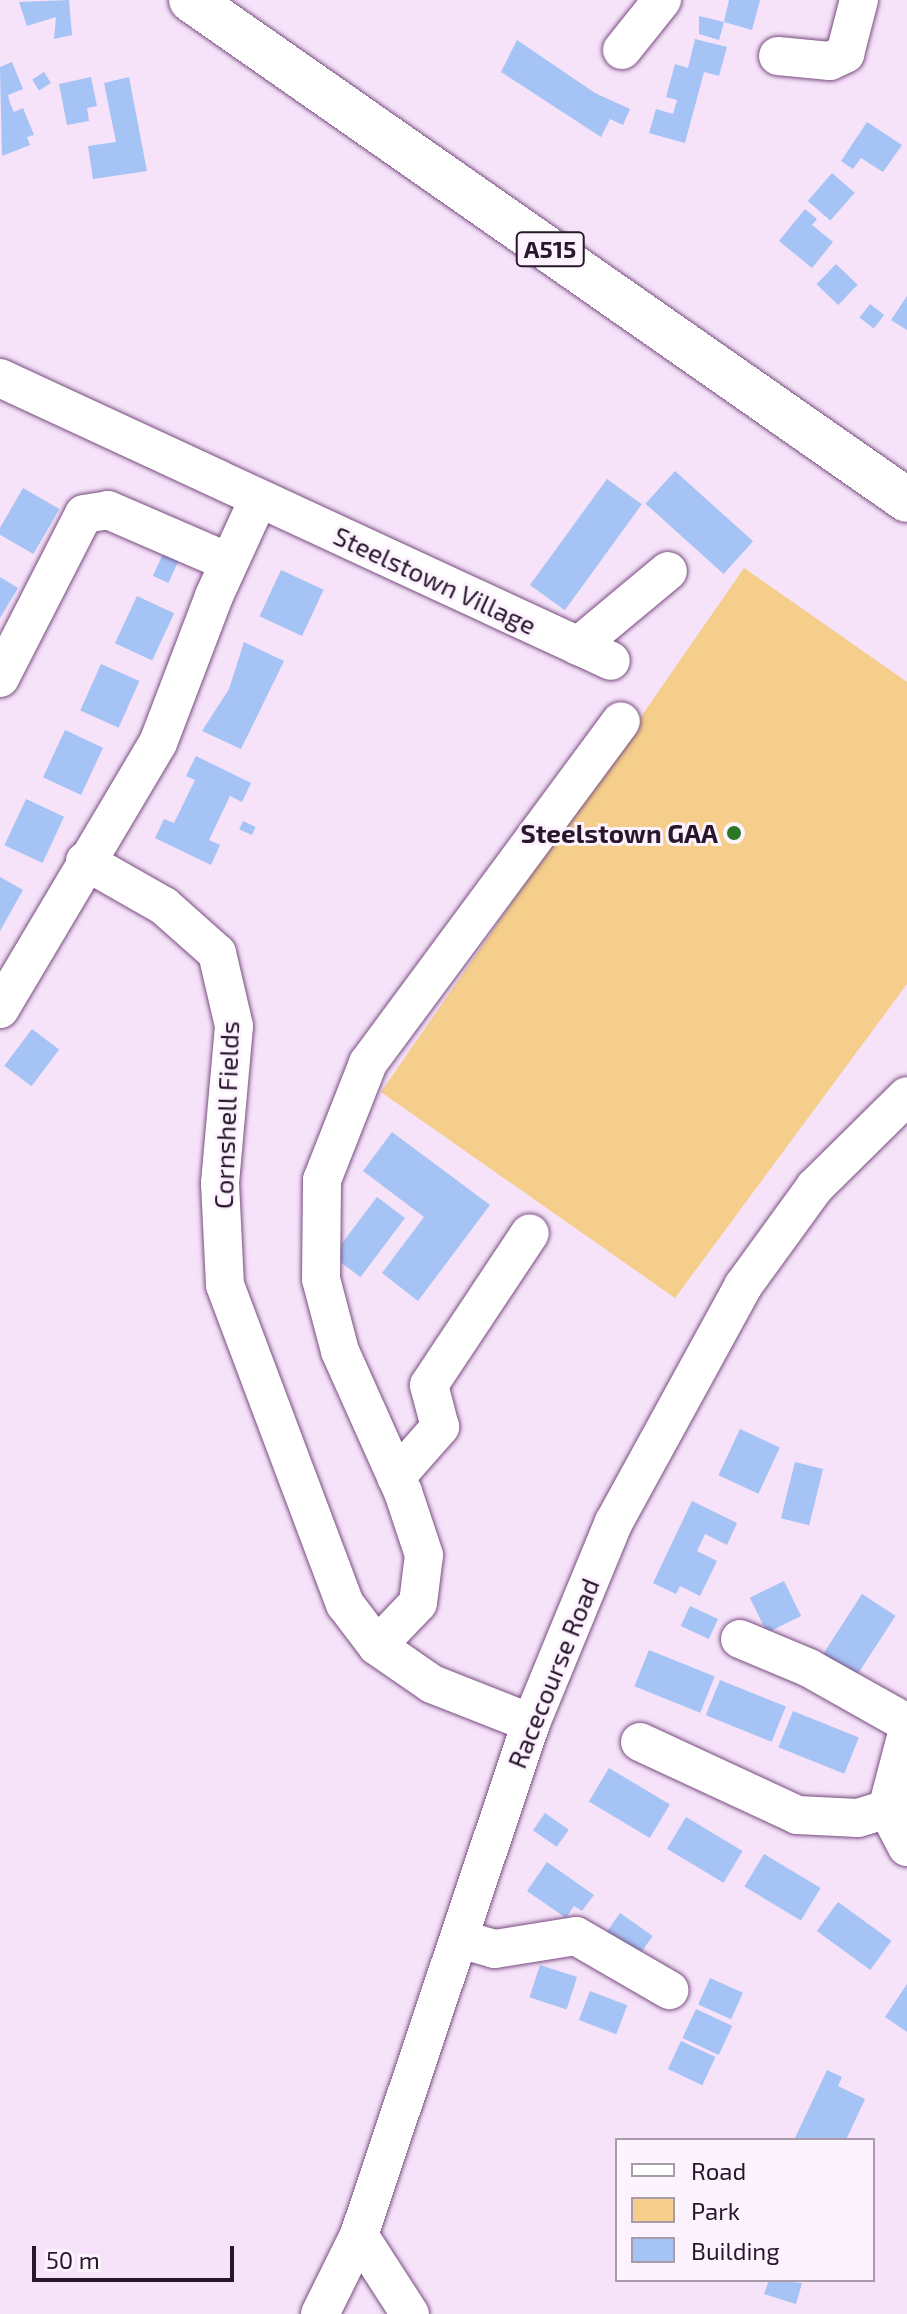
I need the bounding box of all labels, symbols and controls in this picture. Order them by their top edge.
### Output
road number: A515 [514,229,586,269]
street label: Steelstown Village [328,519,542,641]
place label: Steelstown GAA [521,817,718,849]
marker: Steelstown GAA [725,824,743,842]
street label: Cornshell Fields [207,1020,245,1210]
street label: Racecourse Road [501,1573,605,1773]
legend [615,2138,875,2282]
text: Road [691,2156,746,2185]
text: Park [691,2196,740,2225]
scale bar [36,2230,238,2280]
text: Building [691,2236,780,2265]
text: 50 m [46,2245,100,2274]

